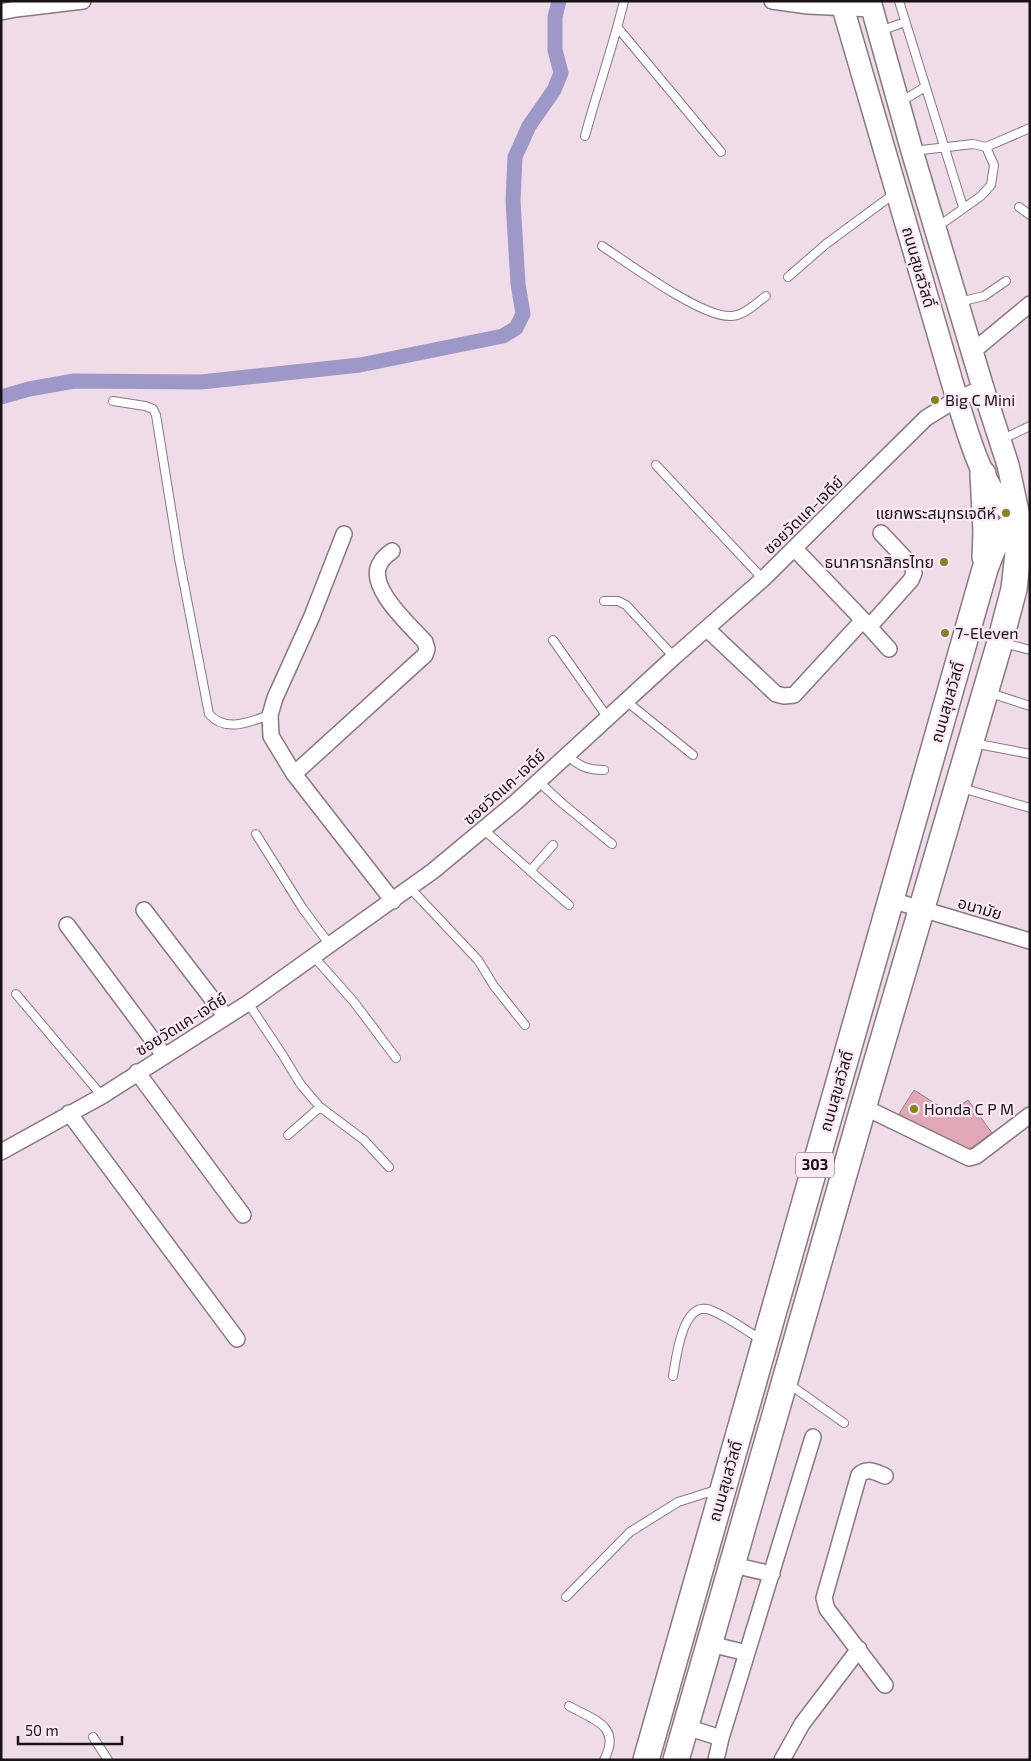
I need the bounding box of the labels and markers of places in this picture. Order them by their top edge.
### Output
place label: Big C Mini [945,390,1015,409]
marker: Big C Mini [929,394,941,406]
place label: แยกพระสมุทรเจดีห์ [875,503,996,523]
marker: แยกพระสมุทรเจดีห์ [1000,507,1012,519]
place label: ธนาคารกสิกรไทย [825,552,934,571]
marker: ธนาคารกสิกรไทย [938,556,950,568]
place label: 7-Eleven [955,623,1019,642]
marker: 7-Eleven [939,627,951,639]
place label: Honda C P M [924,1099,1014,1118]
marker: Honda C P M [908,1103,920,1115]

